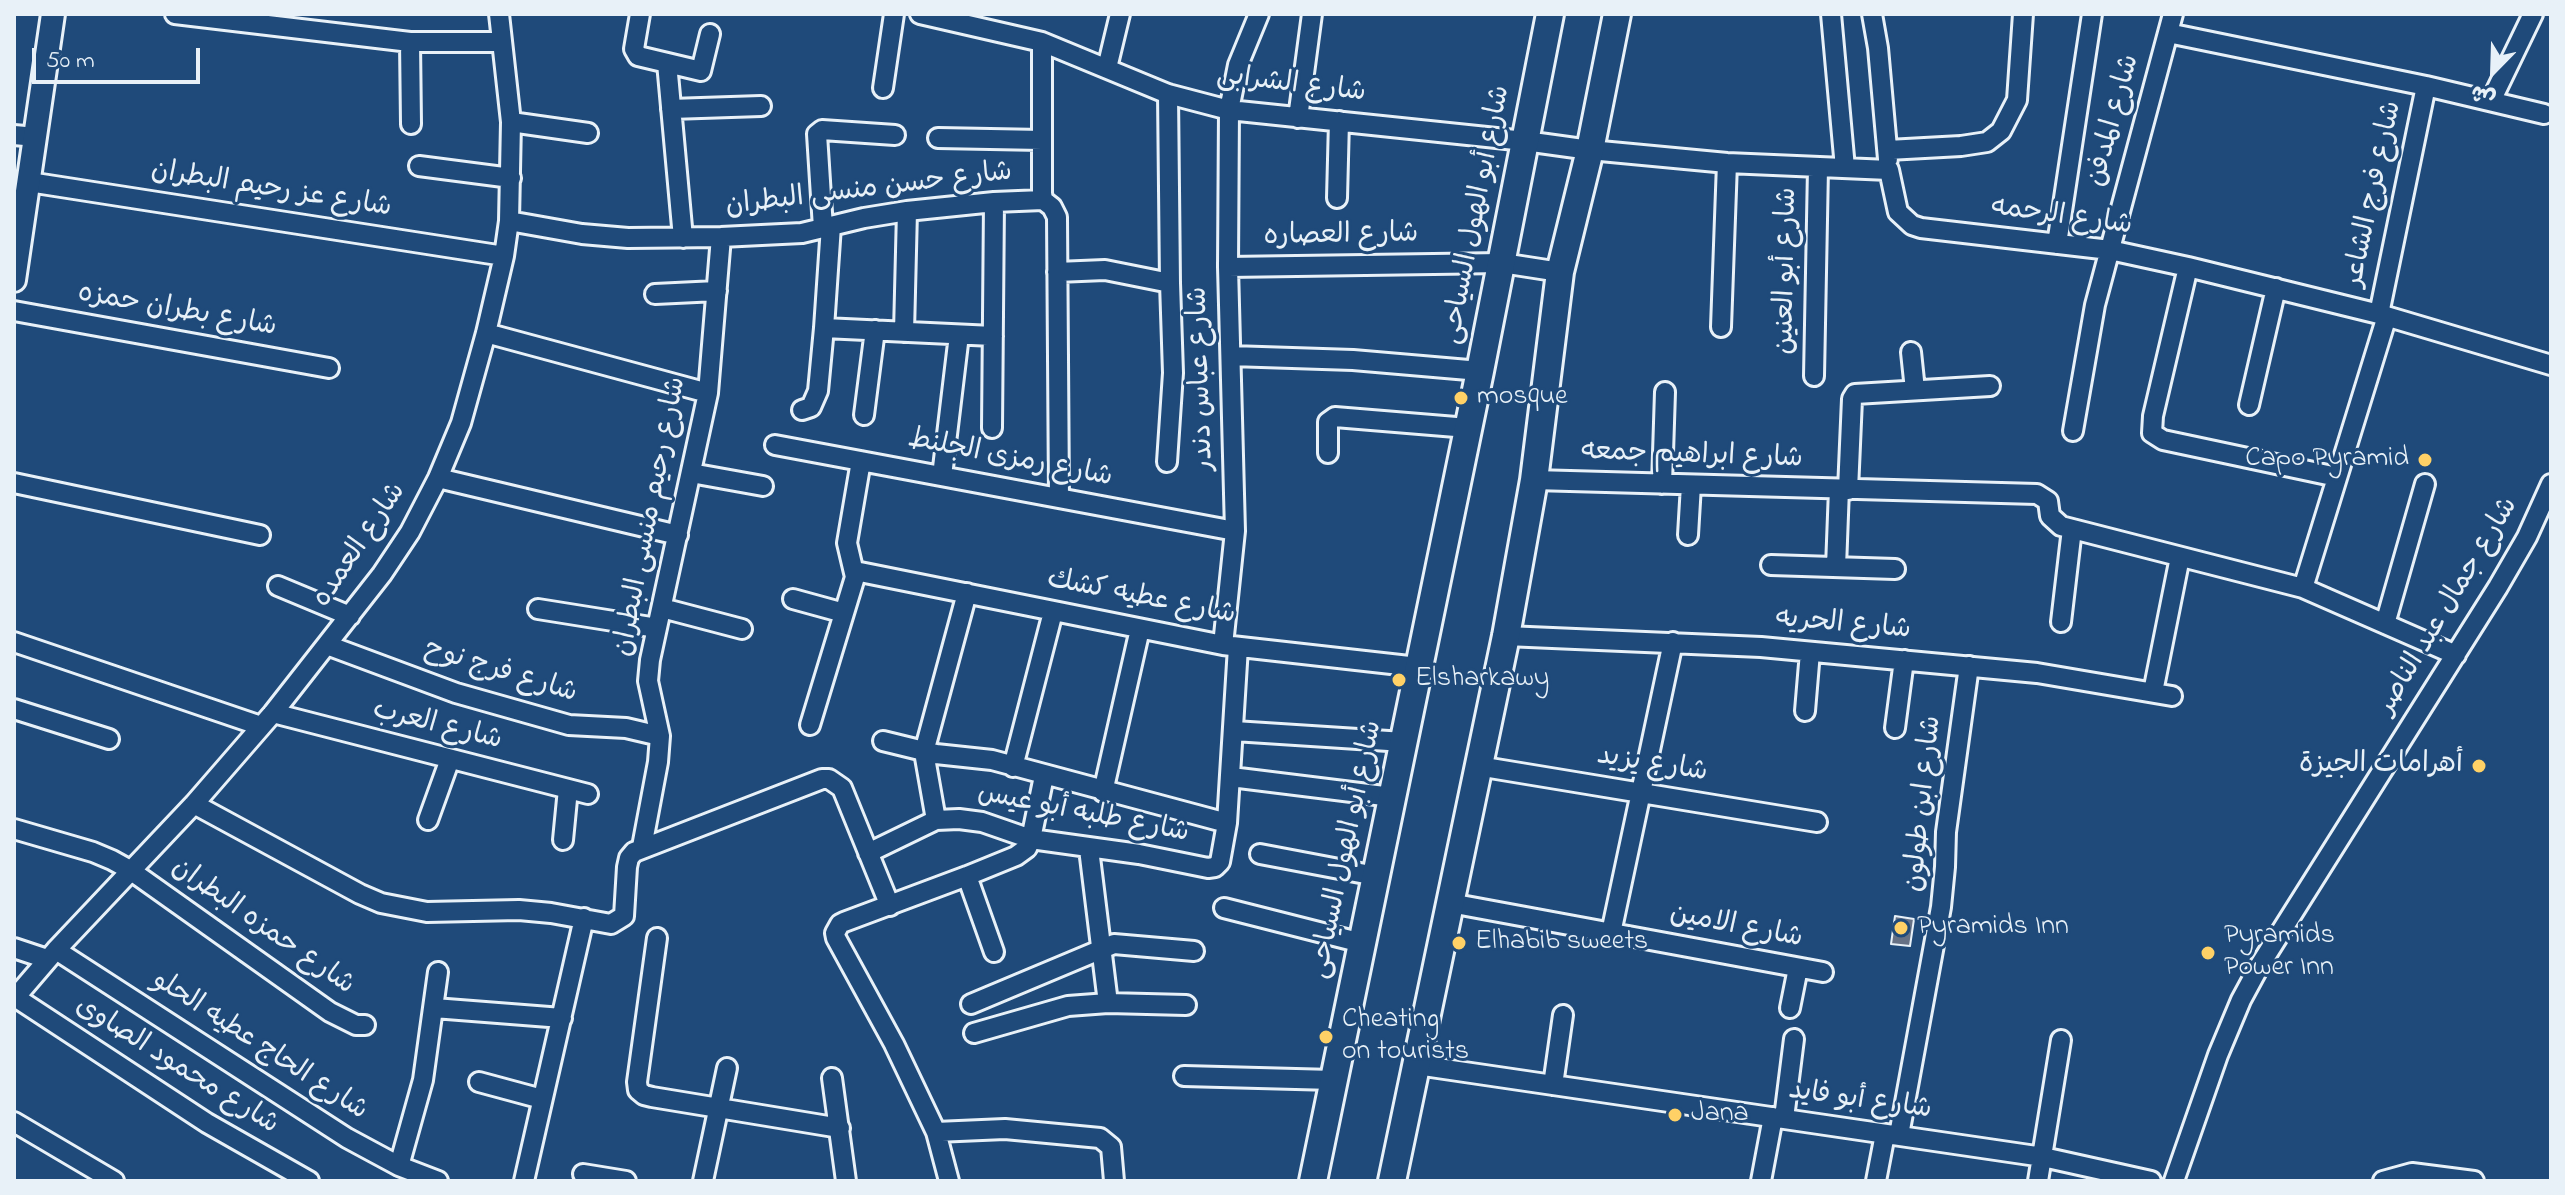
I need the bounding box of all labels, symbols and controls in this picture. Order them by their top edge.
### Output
scale bar [36,32,204,82]
north arrow [2453,32,2533,112]
text: 50 m [46,44,95,79]
street label: شارع المدفن [2081,51,2149,191]
street label: شارع الشرابى [1214,60,1368,112]
text: ش [2466,75,2501,114]
street label: شارع أبو الهول السياحى [1436,83,1520,347]
street label: شارع فرج الشاعر [2339,98,2411,290]
street label: شارع عز رحيم البطران [148,155,394,227]
street label: شارع حسن منسى البطران [724,157,1014,225]
street label: شارع أبو العنين [1770,187,1806,355]
street label: شارع الرحمه [1988,191,2134,245]
street label: شارع العصاره [1263,219,1419,255]
street label: شارع بطران حمزه [75,278,279,346]
street label: شارع عباس دندر [1183,286,1223,472]
street label: شارع رحيم منسى البطران [608,374,696,660]
place label: mosque [1477,381,1568,415]
marker: mosque [1452,389,1470,407]
street label: شارع رمزى الجلنط [905,424,1115,496]
street label: شارع ابراهيم جمعه [1581,436,1803,478]
place label: Capo Pyramid [2245,443,2409,477]
marker: Capo Pyramid [2416,451,2434,469]
street label: شارع العمده [307,477,415,615]
street label: شارع جمال عبد الناصر [2371,492,2527,722]
street label: شارع عطيه كشك [1044,564,1238,634]
street label: شارع الحريه [1774,603,1912,649]
street label: شارع فرج نوح [419,634,581,712]
place label: Elsharkawy [1415,663,1549,697]
marker: Elsharkawy [1390,671,1408,689]
street label: شارع العرب [369,695,505,759]
street label: شارع ابن طولون [1899,714,1951,894]
street label: شارع أبو الهول السياحى [1304,718,1392,982]
street label: شارع يزيد [1594,741,1710,791]
place label: أهرامات الجيزة [2299,749,2463,783]
marker: أهرامات الجيزة [2470,757,2488,775]
street label: شارع طلبه أبو عيس [974,778,1192,852]
street label: شارع حمزه البطران [164,852,360,1004]
street label: شارع الامين [1667,899,1805,957]
place label: Pyramids Inn [1917,911,2069,945]
marker: Pyramids Inn [1892,919,1910,937]
place label: Pyramids Power Inn [2224,920,2335,986]
place label: Elhabib sweets [1475,926,1648,960]
marker: Elhabib sweets [1450,934,1468,952]
marker: Pyramids Power Inn [2199,944,2217,962]
street label: شارع الحاج عطيه الحلو [145,965,373,1129]
street label: شارع محمود الصاوى [68,991,284,1143]
place label: Cheating on tourists [1342,1004,1469,1070]
marker: Cheating on tourists [1317,1028,1335,1046]
street label: شارع أبو فايد [1786,1075,1934,1129]
place label: Jana [1691,1098,1749,1132]
marker: Jana [1666,1106,1684,1124]

